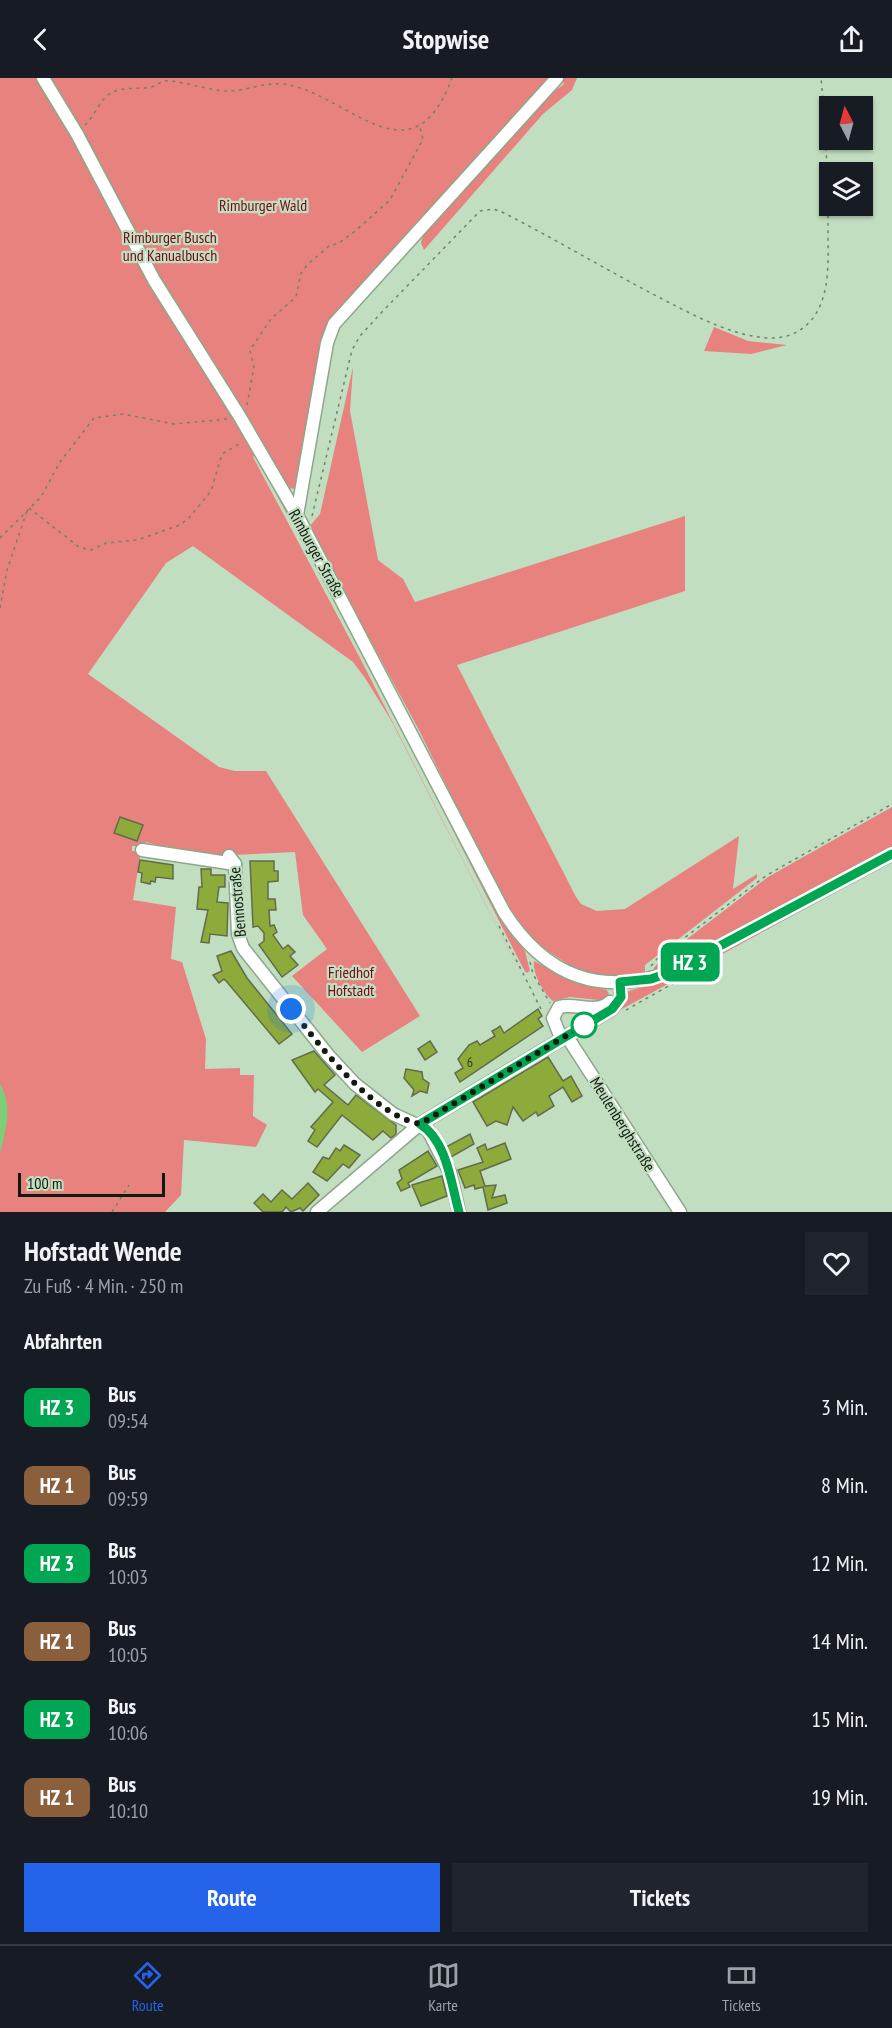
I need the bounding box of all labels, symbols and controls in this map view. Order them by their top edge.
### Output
text: Stopwise [403,22,489,56]
icon: back [24,23,57,56]
icon: share [835,23,868,56]
north arrow [819,96,873,150]
map controls [819,96,873,216]
button: layers [819,162,873,216]
park label: Rimburger Wald [219,195,307,215]
park label: Rimburger Busch und Kanualbusch [123,227,217,265]
street label: Rimburger Straße [285,505,349,601]
street label: Bennostraße [224,866,250,938]
line badge: HZ 3 [648,942,732,982]
text: HZ 3 [673,949,707,976]
park label: Friedhof Hofstadt [328,962,375,1000]
your location [276,994,306,1024]
unlabelled marker [571,1012,597,1038]
house number: 6 [467,1053,473,1071]
street label: Meulenberghstraße [586,1073,660,1175]
scale bar [18,1170,165,1198]
text: 100 m [27,1173,62,1193]
text: Hofstadt Wende [24,1232,182,1269]
button: heart [805,1232,868,1295]
text: Zu Fuß · 4 Min. · 250 m [24,1273,183,1299]
text: Abfahrten [24,1327,102,1355]
text: Bus [108,1380,136,1408]
text: 3 Min. [821,1393,868,1421]
text: HZ 3 [40,1394,74,1421]
text: 09:54 [108,1408,148,1434]
text: Bus [108,1458,136,1486]
text: 8 Min. [821,1471,868,1499]
text: HZ 1 [40,1472,74,1499]
text: 09:59 [108,1486,148,1512]
text: Bus [108,1536,136,1564]
text: 12 Min. [811,1549,868,1577]
text: HZ 3 [40,1550,74,1577]
text: 10:03 [108,1564,148,1590]
text: Bus [108,1614,136,1642]
text: 14 Min. [811,1627,868,1655]
text: HZ 1 [40,1628,74,1655]
text: 10:05 [108,1642,148,1668]
text: Bus [108,1692,136,1720]
text: 15 Min. [811,1705,868,1733]
text: HZ 3 [40,1706,74,1733]
text: 10:06 [108,1720,148,1746]
text: Bus [108,1770,136,1798]
text: 19 Min. [811,1783,868,1811]
text: HZ 1 [40,1784,74,1811]
text: 10:10 [108,1798,148,1824]
button: Route [24,1863,440,1932]
button: Tickets [452,1863,868,1932]
tab: Route [131,1959,164,2015]
tab: Karte [427,1959,460,2015]
tab: Tickets [722,1959,761,2015]

